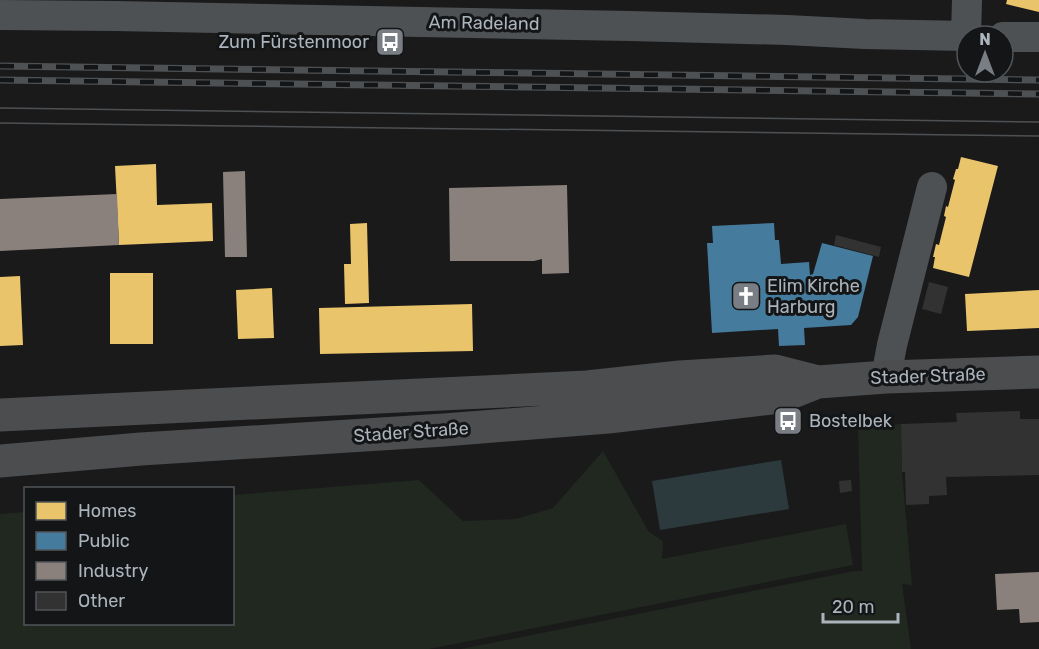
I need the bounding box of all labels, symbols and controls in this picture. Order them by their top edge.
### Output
street label: Am Radeland [428,11,540,35]
north arrow [955,24,1015,84]
bus stop icon: Zum Fürstenmoor [374,26,406,58]
text: N [979,30,991,49]
place label: Zum Fürstenmoor [219,31,369,53]
place label: Elim Kirche Harburg [767,275,860,318]
church icon: Elim Kirche Harburg [730,280,762,312]
street label: Stader Straße [870,363,986,389]
bus stop icon: Bostelbek [772,405,804,437]
place label: Bostelbek [809,410,893,432]
street label: Stader Straße [353,417,469,447]
legend [24,487,234,625]
text: Homes [78,500,136,522]
text: Public [78,530,130,552]
text: Industry [78,560,148,582]
scale bar [823,586,898,624]
text: Other [78,590,125,612]
text: 20 m [832,596,874,618]

